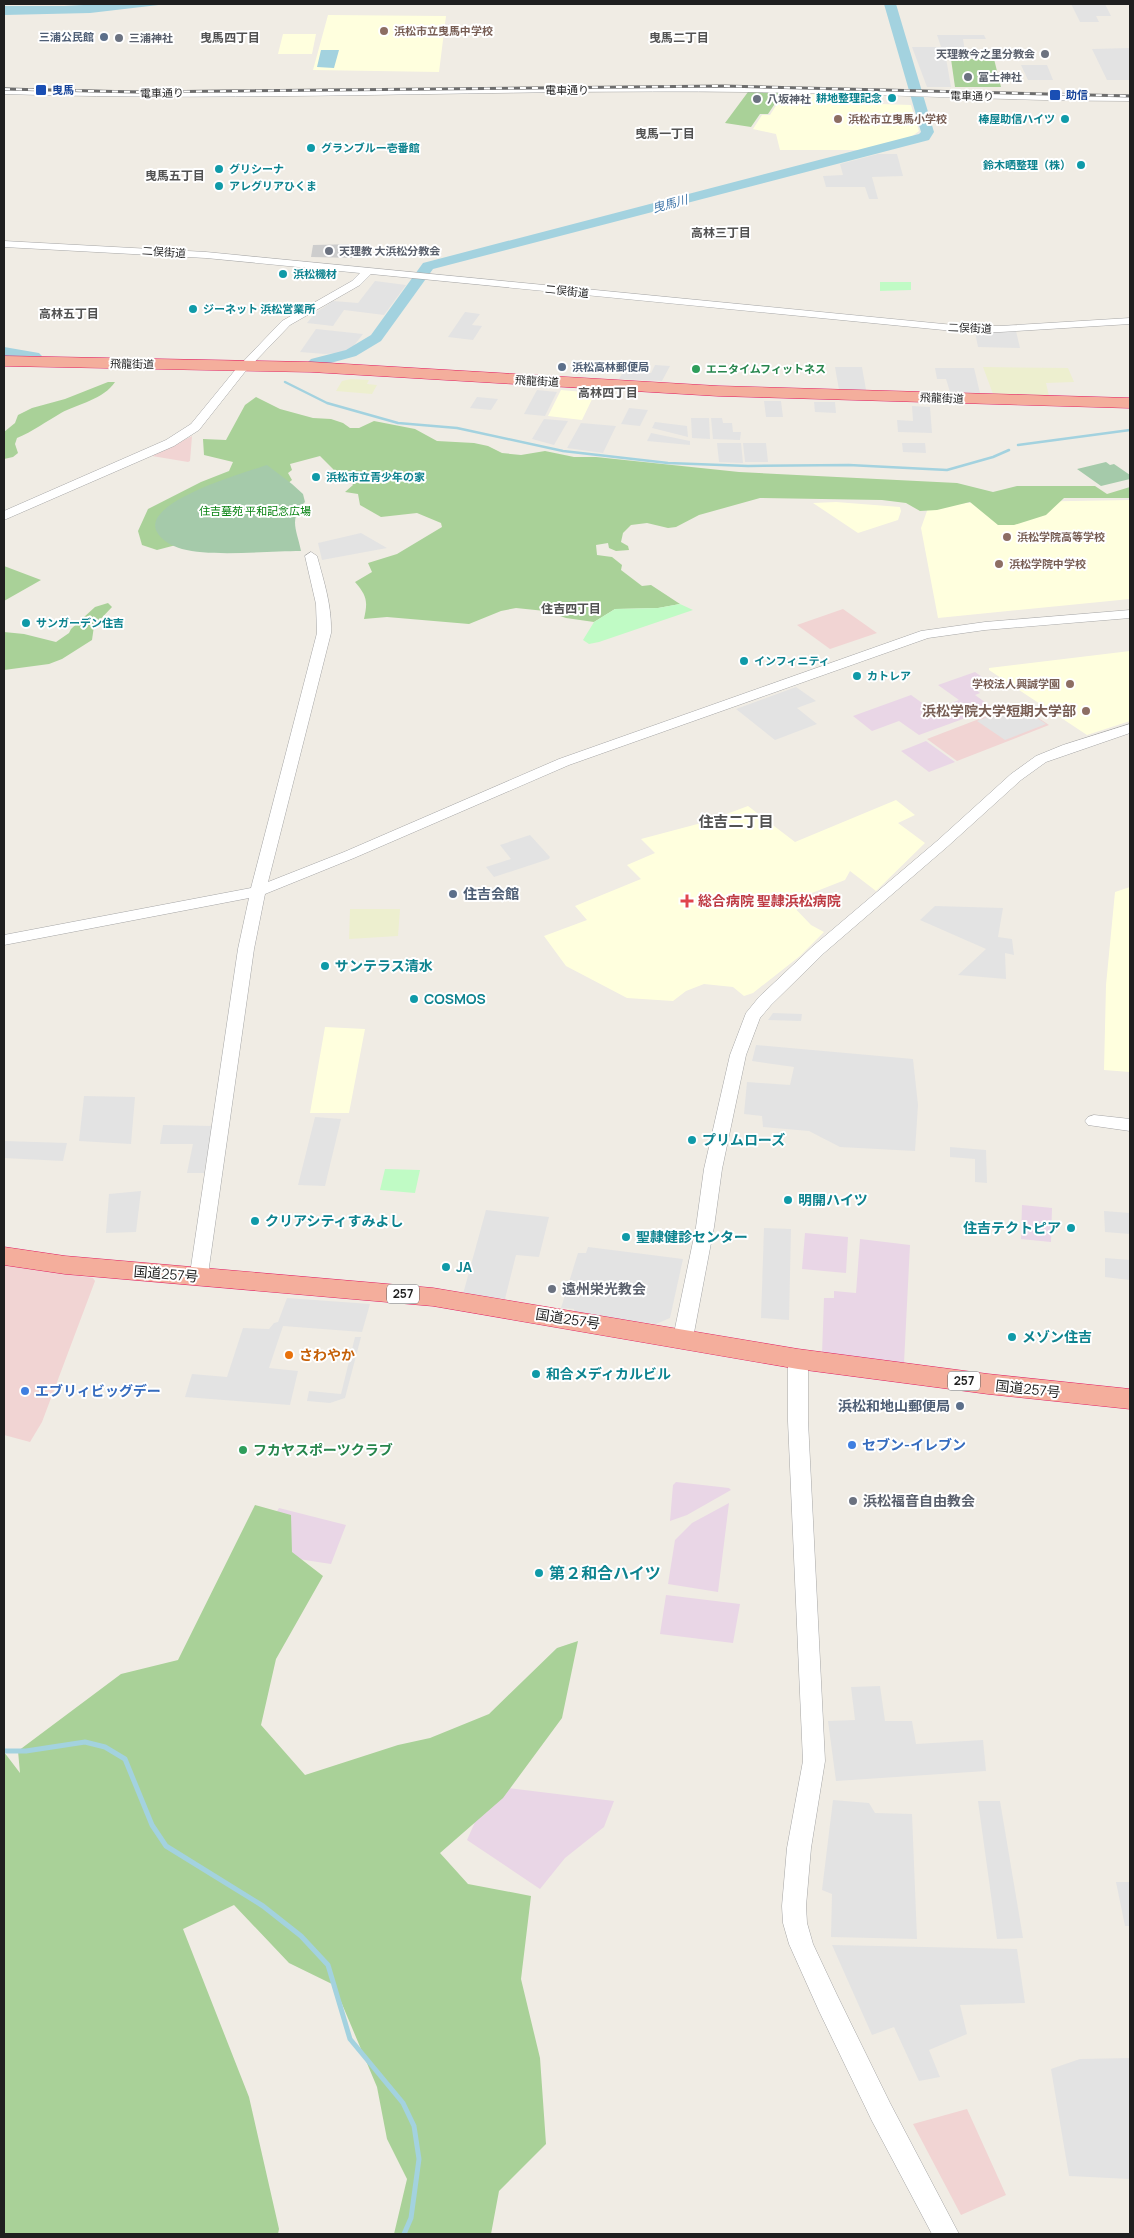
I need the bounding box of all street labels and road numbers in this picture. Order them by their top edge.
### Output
street label: 電車通り [545,82,589,97]
street label: 電車通り [140,85,184,100]
street label: 電車通り [950,88,994,103]
street label: 二俣街道 [142,242,187,261]
street label: 二俣街道 [544,281,590,300]
street label: 二俣街道 [948,319,992,336]
street label: 飛龍街道 [110,356,154,371]
street label: 飛龍街道 [515,372,559,389]
street label: 飛龍街道 [920,389,964,406]
street label: 国道257号 [133,1261,199,1286]
road number: 257 [387,1285,419,1304]
street label: 国道257号 [534,1304,602,1333]
road number: 257 [948,1372,980,1390]
street label: 国道257号 [995,1376,1061,1401]

